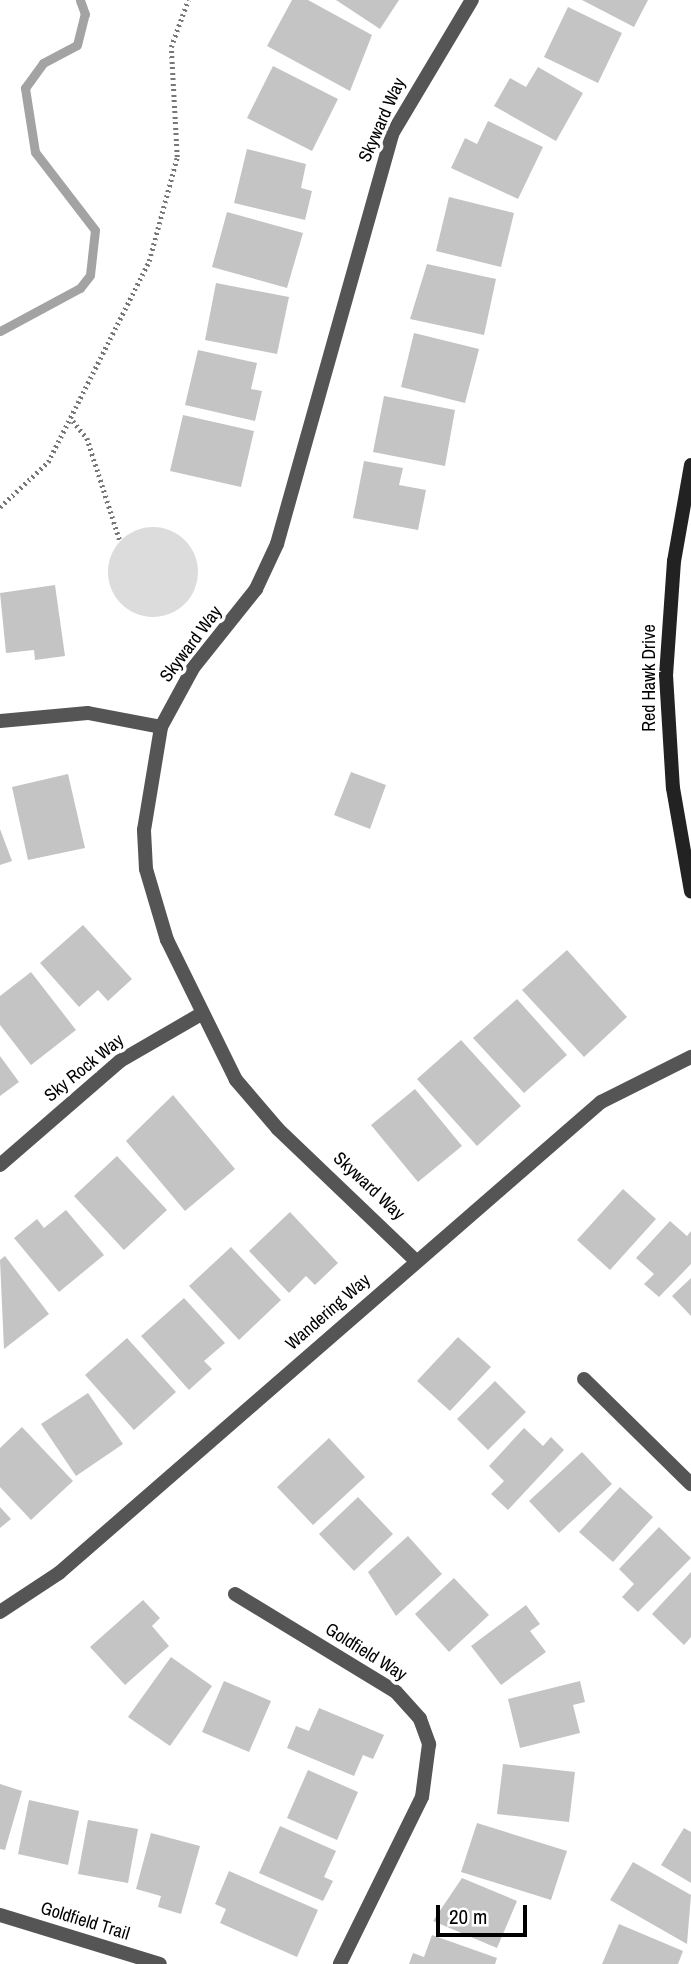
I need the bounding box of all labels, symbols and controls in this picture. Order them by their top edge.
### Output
street label: Skyward Way [354,75,410,165]
street label: Skyward Way [155,602,227,686]
street label: Red Hawk Drive [638,624,660,732]
street label: Sky Rock Way [40,1030,128,1106]
street label: Skyward Way [329,1148,409,1224]
street label: Wandering Way [281,1269,375,1355]
street label: Goldfield Way [321,1618,411,1686]
scale bar [439,1890,530,1934]
street label: Goldfield Trail [38,1897,132,1945]
text: 20 m [449,1902,487,1931]

